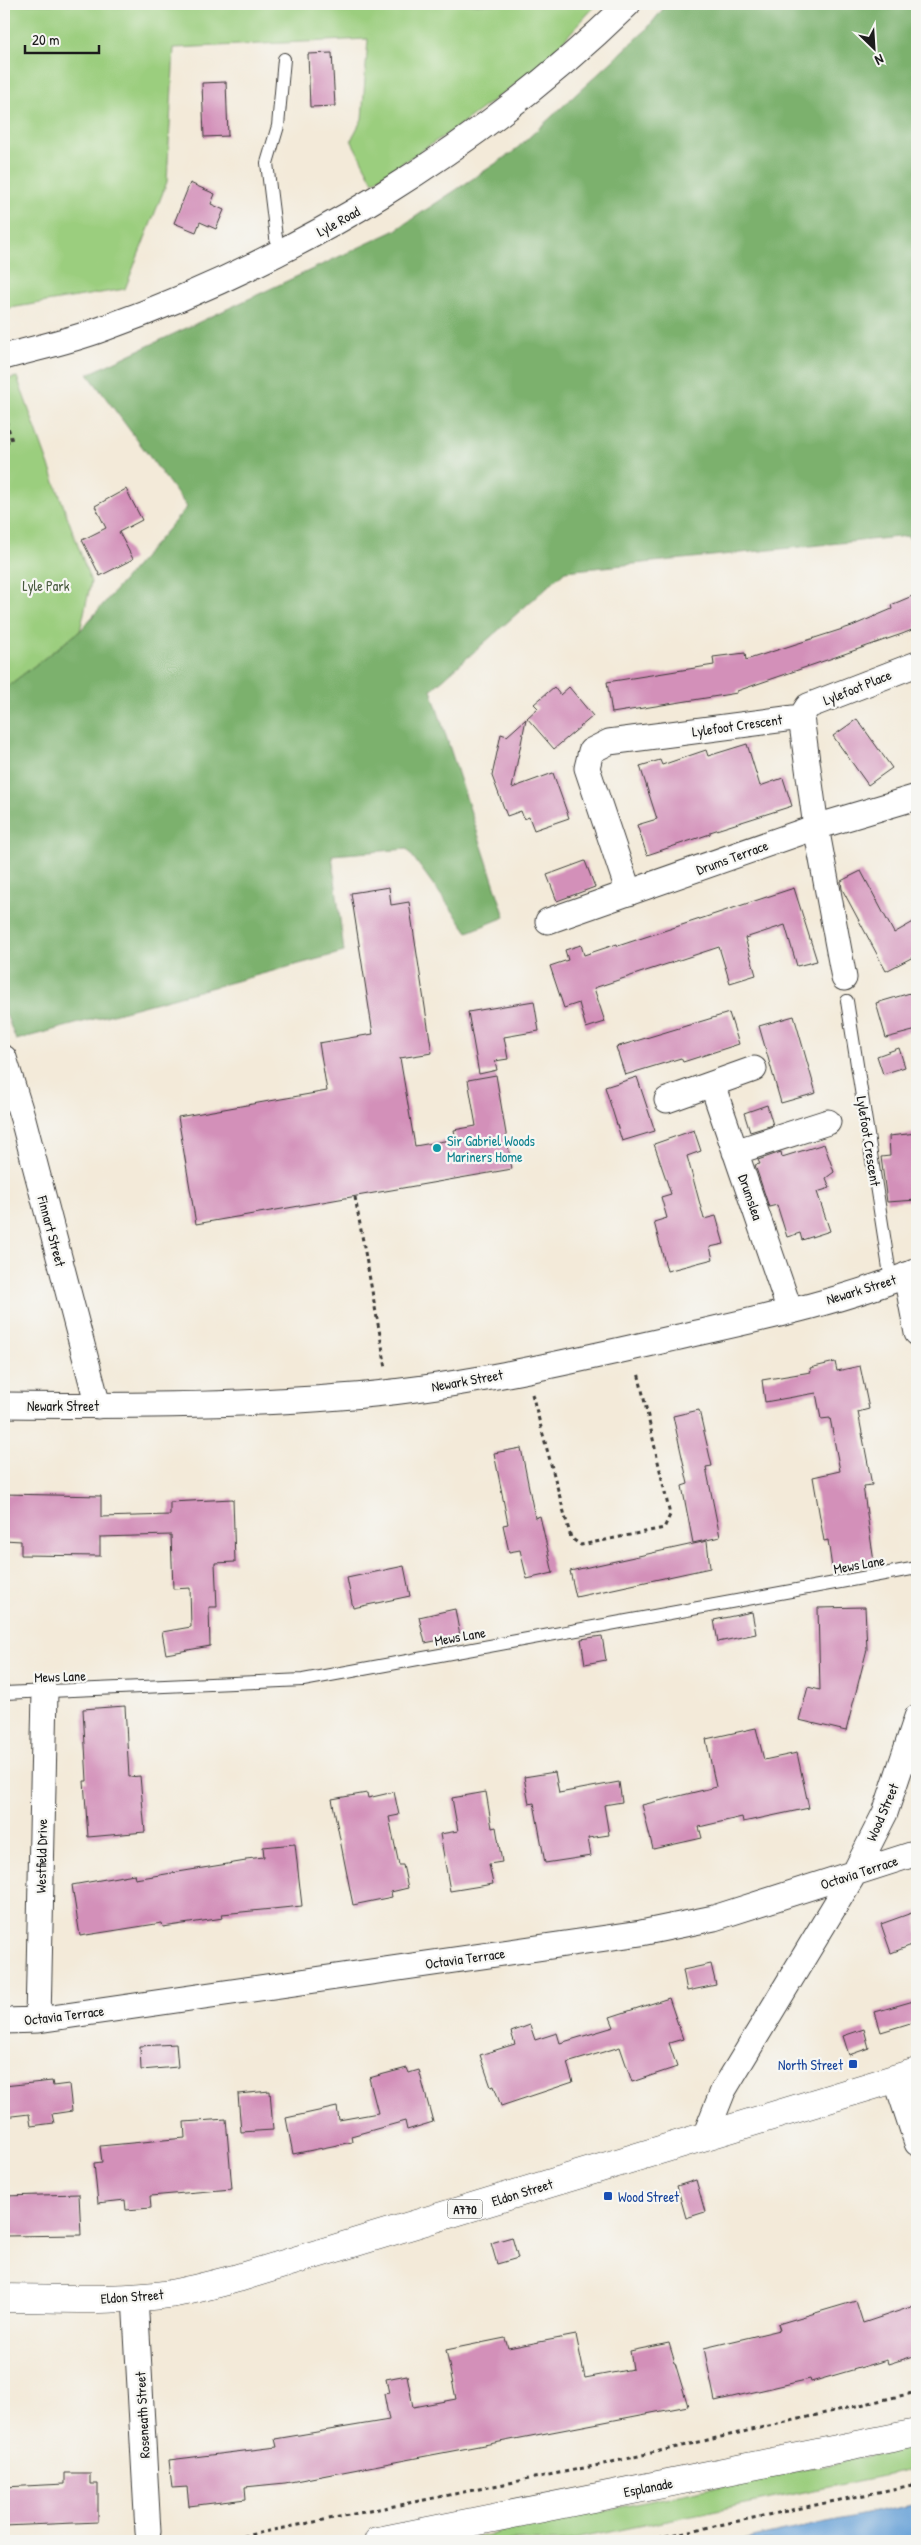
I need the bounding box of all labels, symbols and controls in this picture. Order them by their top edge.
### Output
scale bar [25,22,99,54]
north arrow [848,22,898,72]
text: 20 m [32,29,59,50]
text: N [872,50,887,71]
street label: Lyle Road [313,201,364,241]
park label: Lyle Park [22,576,70,596]
street label: Lylefoot Place [820,665,895,710]
street label: Lylefoot Crescent [691,709,784,742]
street label: Drums Terrace [693,835,771,879]
street label: Lylefoot Crescent [852,1095,886,1188]
place label: Sir Gabriel Woods Mariners Home [447,1131,535,1166]
marker: Sir Gabriel Woods Mariners Home [431,1142,443,1154]
street label: Drumslea [734,1172,768,1223]
street label: Finnart Street [33,1193,71,1269]
street label: Newark Street [824,1269,898,1309]
street label: Newark Street [430,1364,504,1396]
street label: Newark Street [27,1396,99,1415]
street label: Mews Lane [832,1550,886,1578]
street label: Mews Lane [433,1622,487,1650]
street label: Mews Lane [34,1666,87,1686]
street label: Wood Street [861,1780,903,1844]
street label: Westfield Drive [31,1818,51,1893]
street label: Octavia Terrace [818,1850,901,1893]
street label: Octavia Terrace [424,1943,507,1973]
street label: Octavia Terrace [23,2001,105,2029]
place label: North Street [778,2055,843,2074]
marker: North Street [847,2058,859,2070]
street label: Eldon Street [489,2174,555,2210]
place label: Wood Street [618,2187,679,2206]
marker: Wood Street [602,2190,614,2202]
road number: A770 [448,2200,482,2218]
street label: Eldon Street [100,2284,164,2308]
street label: Roseneath Street [130,2371,154,2459]
street label: Esplanade [622,2473,675,2502]

